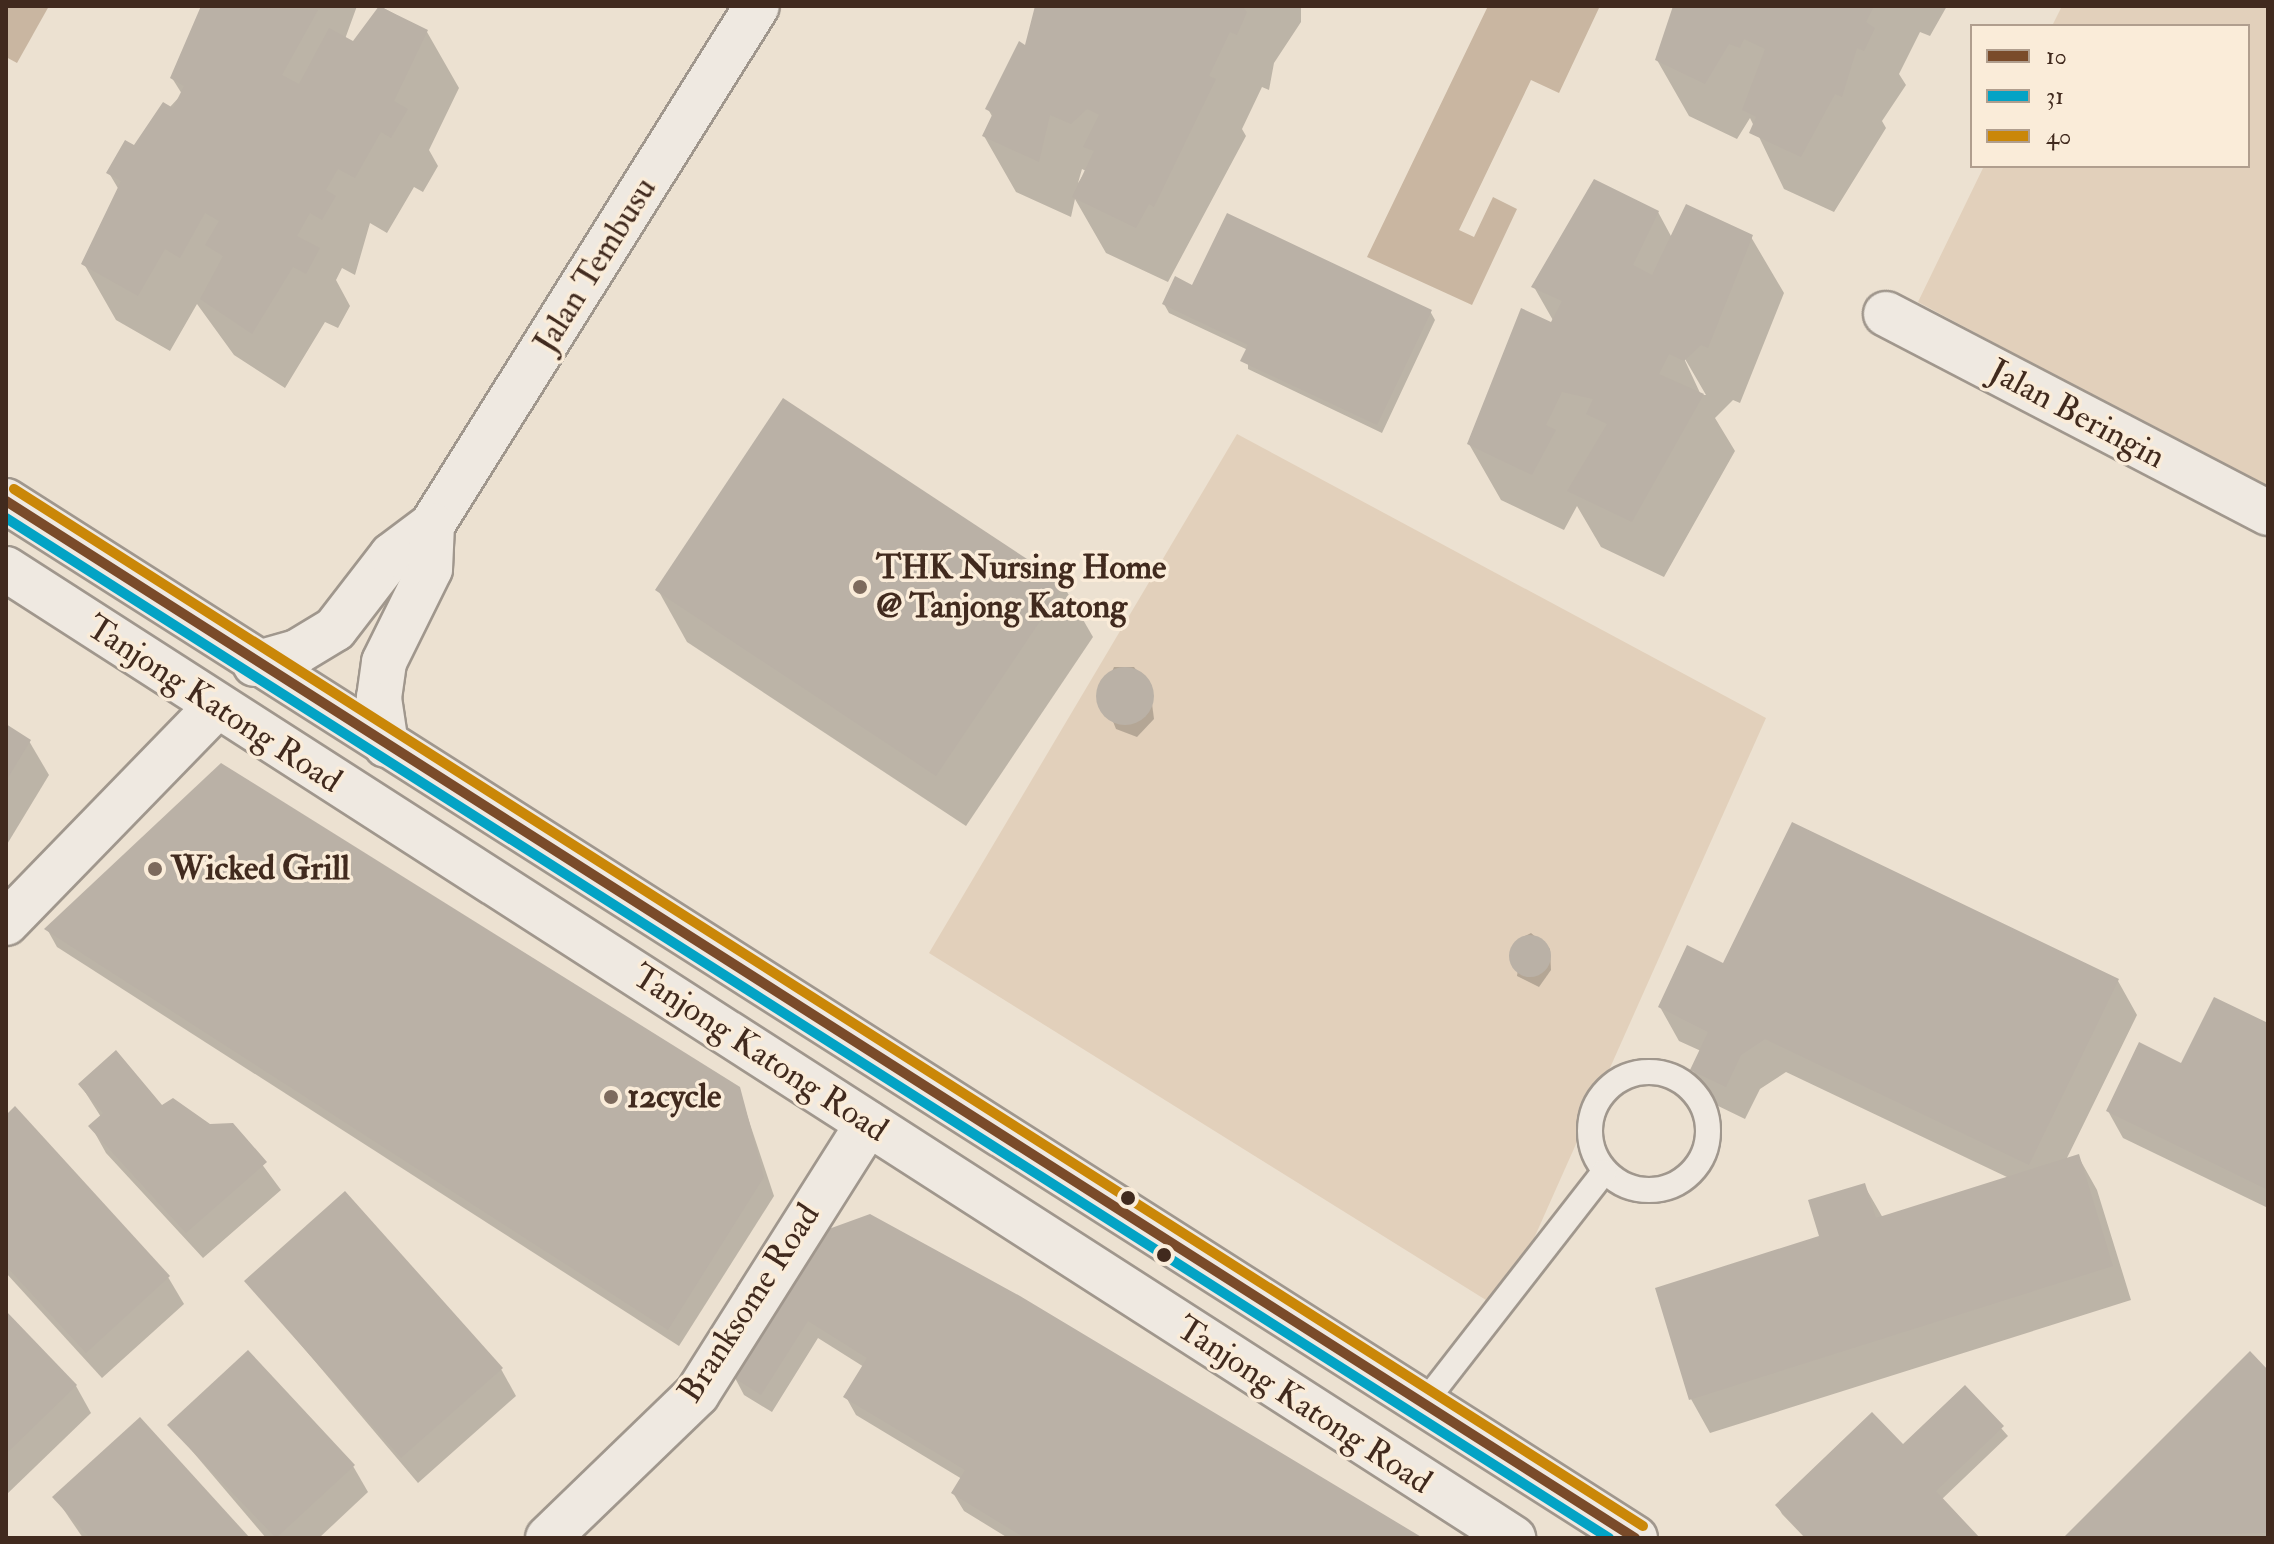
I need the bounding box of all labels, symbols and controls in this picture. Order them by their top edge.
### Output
legend [1970,24,2250,168]
text: 10 [2046,41,2067,72]
text: 31 [2046,81,2064,112]
text: 40 [2046,121,2071,152]
street label: Jalan Tembusu [525,170,665,360]
street label: Jalan Beringin [1982,351,2172,477]
place label: THK Nursing Home @ Tanjong Katong [876,547,1166,626]
marker: THK Nursing Home @ Tanjong Katong [851,578,869,596]
street label: Tanjong Katong Road [79,606,349,802]
place label: Wicked Grill [171,849,350,889]
marker: Wicked Grill [146,860,164,878]
street label: Tanjong Katong Road [625,955,895,1151]
place label: 12cycle [627,1077,721,1117]
marker: 12cycle [602,1088,620,1106]
unlabelled marker [1120,1190,1136,1206]
street label: Branksome Road [670,1196,828,1410]
unlabelled marker [1156,1247,1172,1263]
street label: Tanjong Katong Road [1169,1307,1439,1503]

